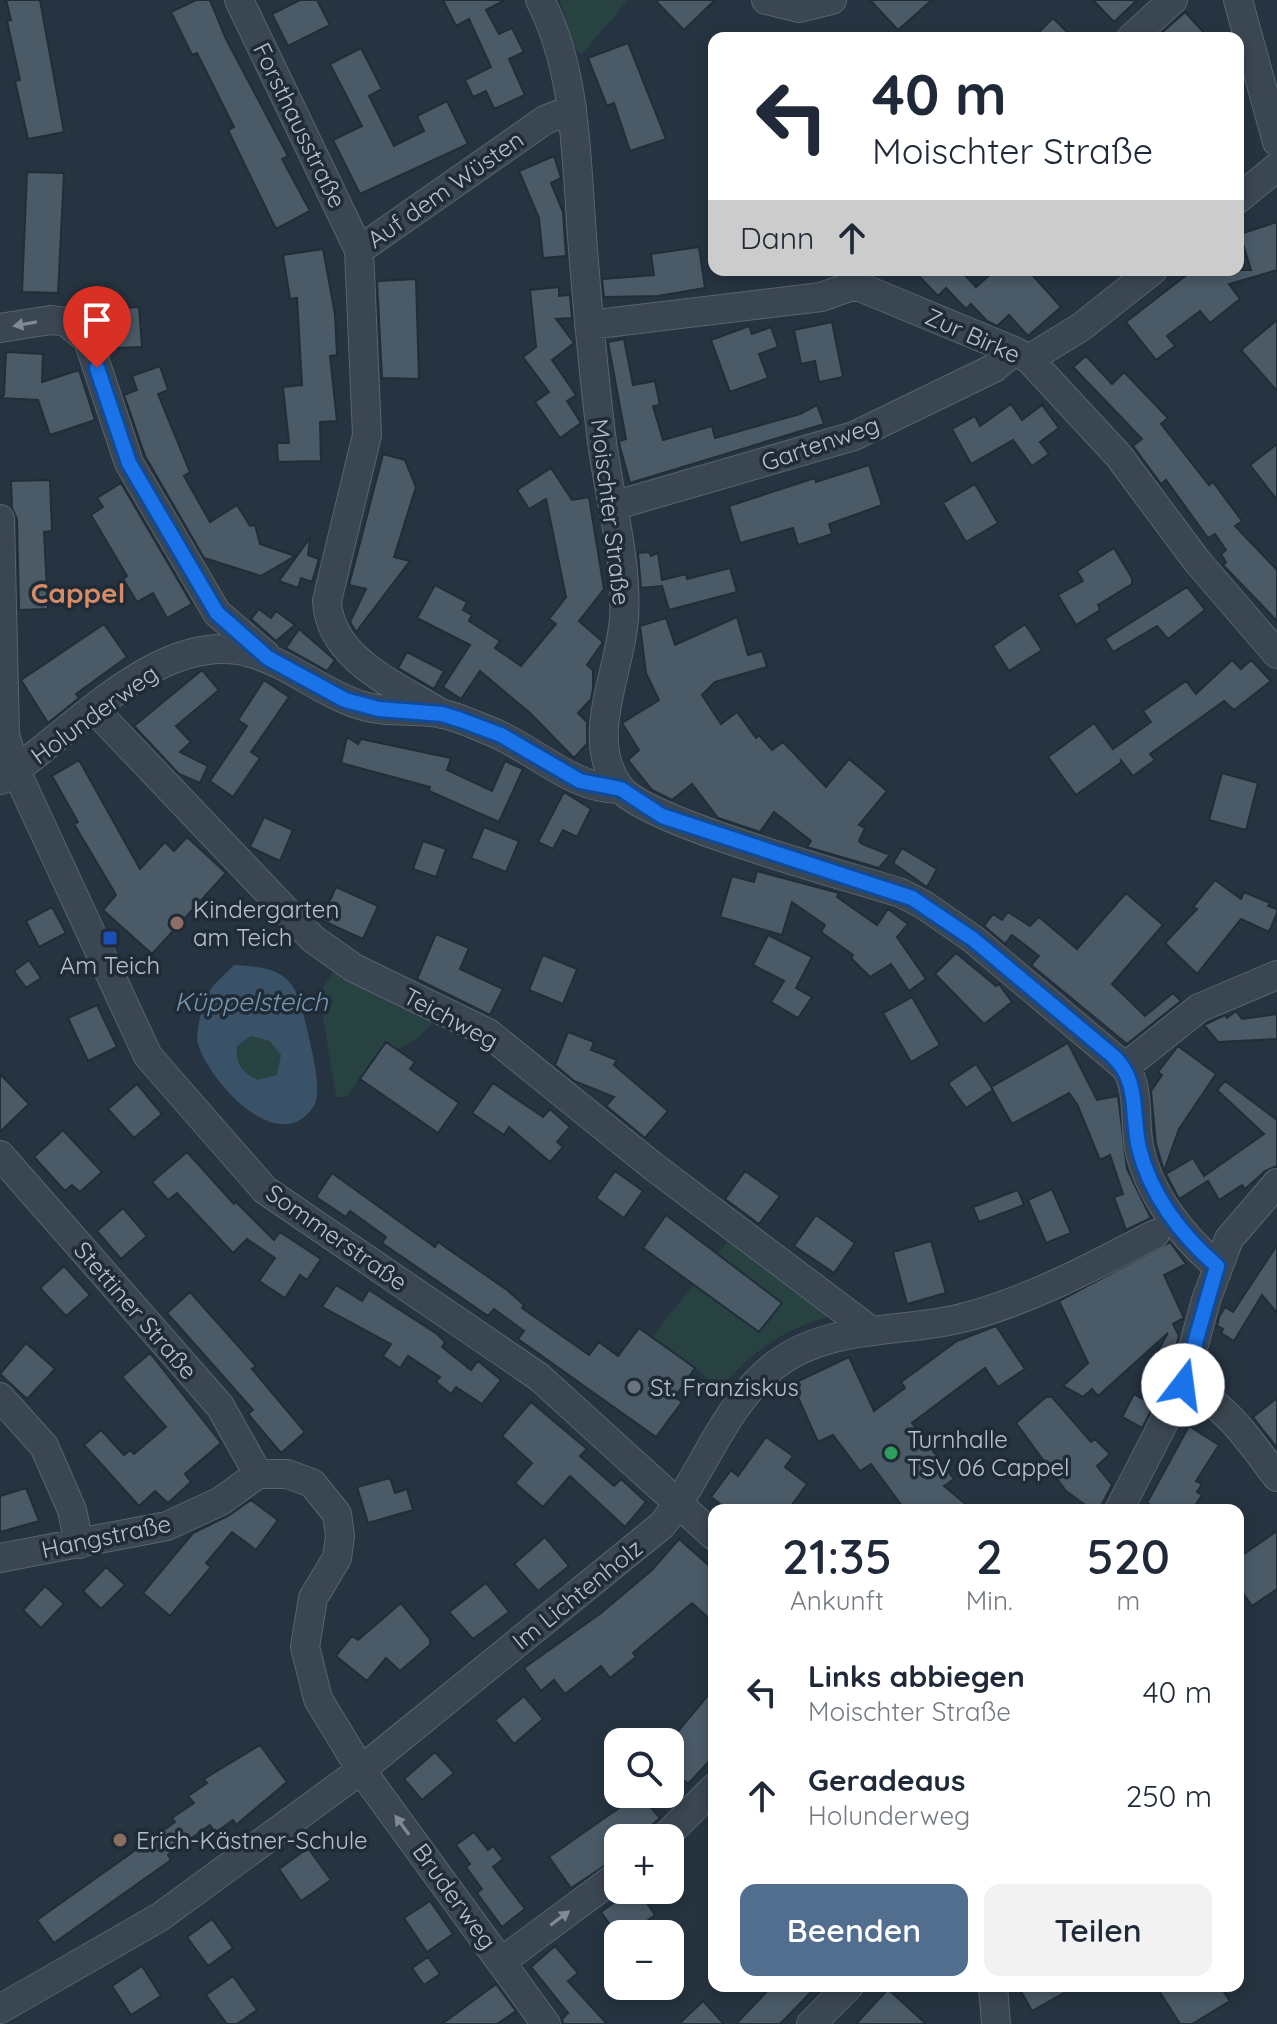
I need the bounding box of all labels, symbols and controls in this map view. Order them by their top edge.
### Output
street label: Forsthausstraße [247,37,353,213]
text: 40 m [872,59,1007,129]
icon: left [740,64,844,168]
street label: Auf dem Wüsten [361,124,529,254]
text: Moischter Straße [872,128,1153,173]
icon: ahead [830,216,874,260]
text: Dann [740,219,814,257]
pin [63,286,131,368]
icon: arrive [75,298,119,342]
street label: Zur Birke [921,301,1025,369]
one-way arrow [12,319,37,331]
street label: Gartenweg [757,409,883,477]
street label: Moischter Straße [585,417,637,607]
district label: Cappel [31,575,125,610]
street label: Holunderweg [25,658,163,770]
place label: Kindergarten am Teich [193,894,339,952]
marker: Kindergarten am Teich [168,914,186,932]
marker: Am Teich [101,929,119,947]
place label: Am Teich [60,950,160,980]
street label: Teichweg [399,981,503,1055]
water label: Küppelsteich [174,985,329,1018]
street label: Sommerstraße [261,1177,413,1297]
street label: Stettiner Straße [68,1235,204,1385]
position arrow [1141,1343,1225,1427]
place label: St. Franziskus [650,1372,799,1402]
marker: St. Franziskus [625,1378,643,1396]
place label: Turnhalle TSV 06 Cappel [907,1424,1070,1482]
marker: Turnhalle TSV 06 Cappel [882,1444,900,1462]
street label: Hangstraße [39,1508,173,1564]
text: 21:35 [782,1526,892,1586]
text: 2 [976,1526,1003,1586]
text: 520 [1087,1526,1170,1586]
street label: Im Lichtenholz [506,1532,648,1656]
text: Ankunft [790,1584,884,1617]
text: Min. [966,1584,1013,1617]
text: m [1116,1584,1140,1617]
text: Links abbiegen [808,1657,1025,1695]
icon: left [740,1670,784,1714]
text: 40 m [1143,1673,1212,1711]
text: Moischter Straße [808,1695,1011,1728]
map controls [604,1728,684,2000]
button: search [604,1728,684,1808]
text: Geradeaus [808,1761,965,1799]
icon: ahead [740,1774,784,1818]
text: 250 m [1126,1777,1212,1815]
text: Holunderweg [808,1799,970,1832]
one-way arrow [394,1814,410,1836]
button: + [604,1824,684,1904]
place label: Erich-Kästner-Schule [136,1825,368,1855]
marker: Erich-Kästner-Schule [111,1831,129,1849]
street label: Bruderweg [407,1837,503,1955]
button: Beenden [740,1884,968,1976]
button: Teilen [984,1884,1212,1976]
one-way arrow [549,1910,571,1926]
button: − [604,1920,684,2000]

